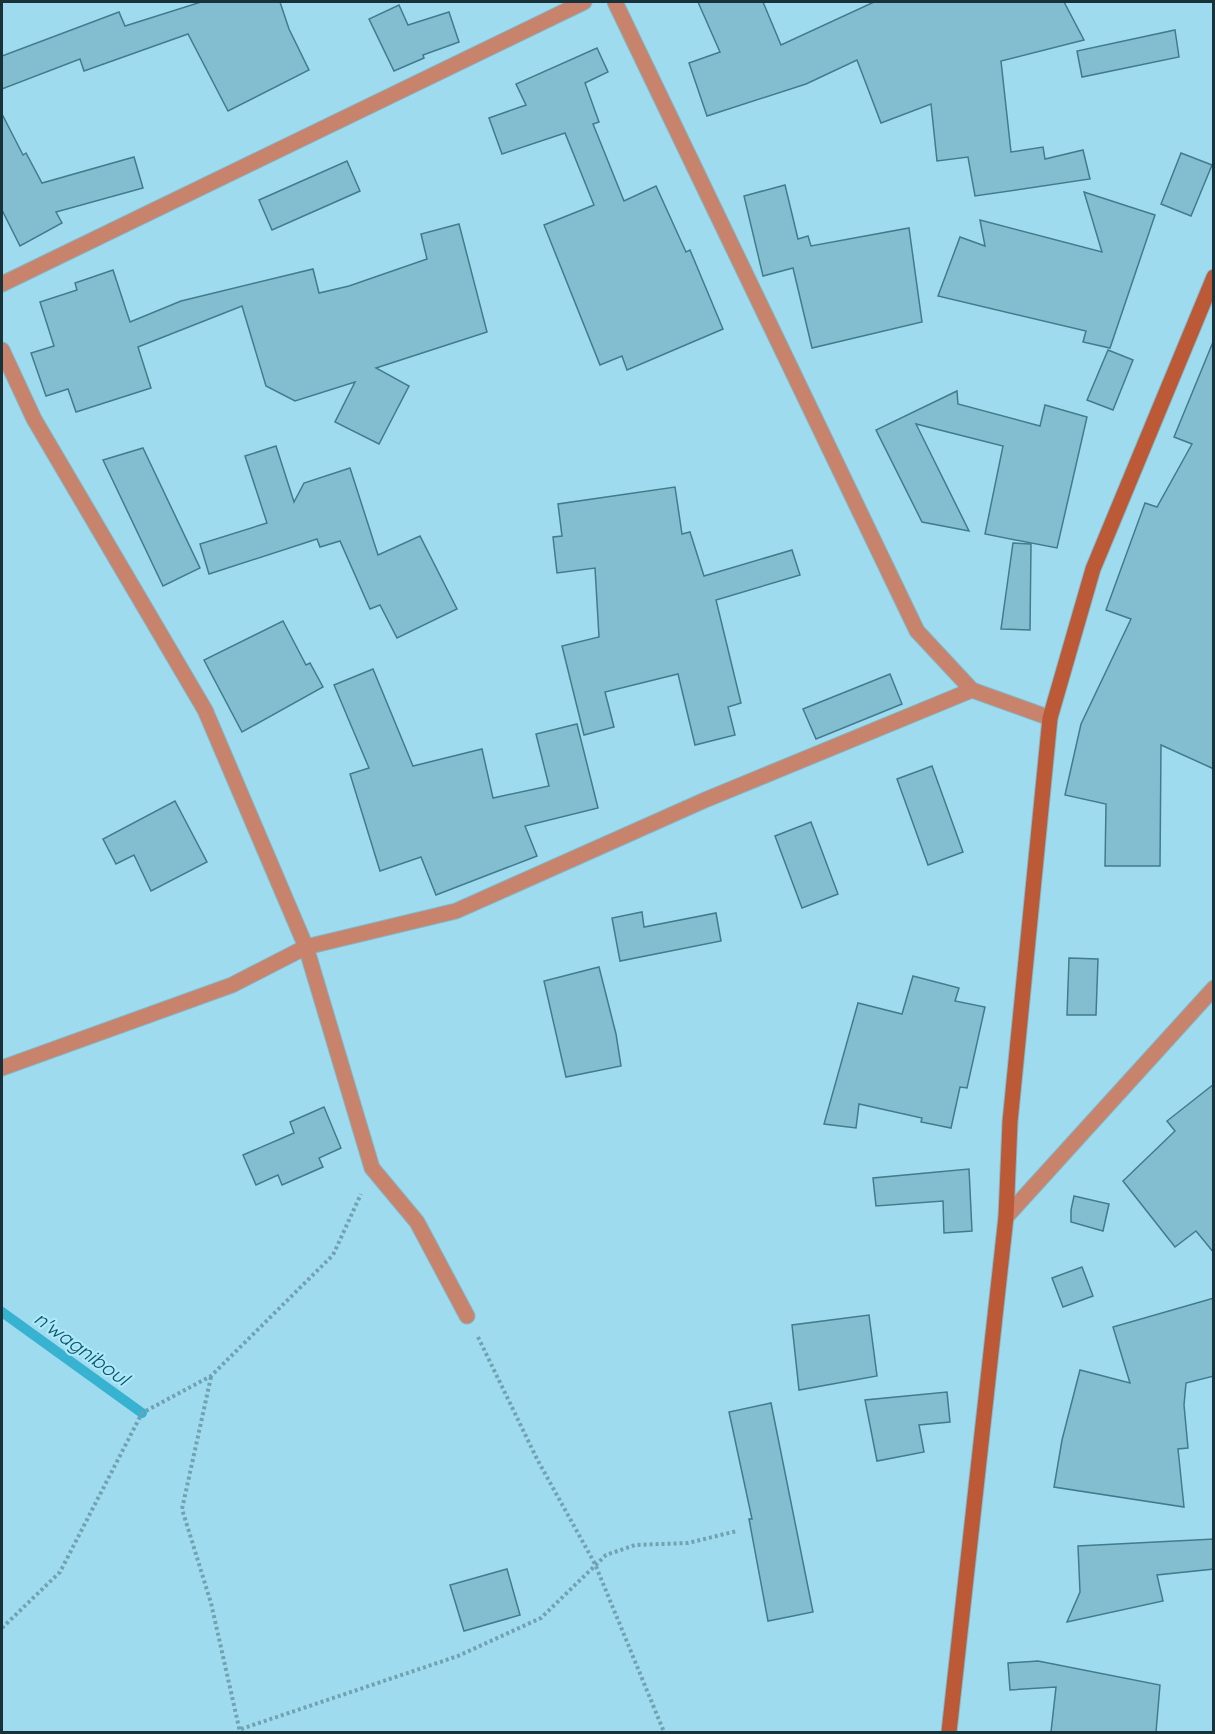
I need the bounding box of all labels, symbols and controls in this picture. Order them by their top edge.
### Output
water label: n'wagniboul [30,1305,136,1392]

